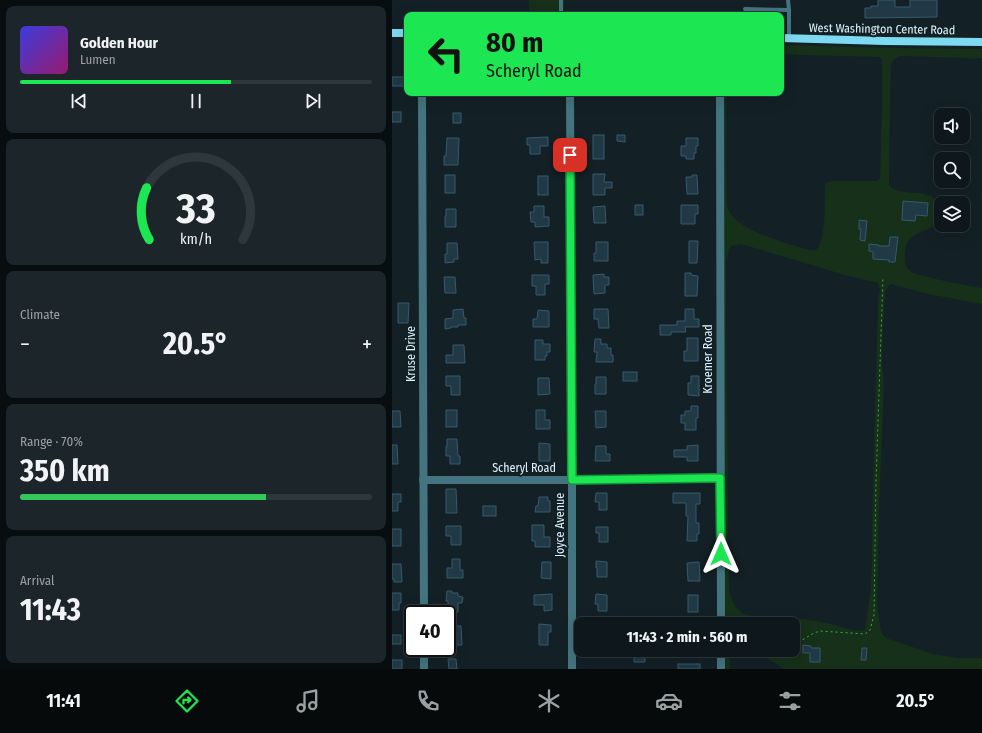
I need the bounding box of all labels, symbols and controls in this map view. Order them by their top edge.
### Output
street label: West Washington Center Road [809,21,955,37]
text: 80 m [486,26,543,59]
icon: left [420,28,472,80]
text: Golden Hour [80,34,158,52]
text: Lumen [80,52,116,67]
text: Scheryl Road [486,60,582,82]
icon: previous [68,90,90,112]
icon: pause [185,90,207,112]
icon: next [302,90,324,112]
map controls [934,108,970,232]
button: sound [934,108,970,144]
pin [553,138,587,172]
icon: arrive [559,144,581,166]
button: search [934,152,970,188]
text: 33 [175,184,216,234]
button: layers [934,196,970,232]
text: km/h [180,230,212,247]
text: Climate [20,307,60,322]
street label: Kroemer Road [701,324,715,394]
text: 20.5° [163,326,229,362]
street label: Kruse Drive [404,326,418,382]
text: − [20,331,30,358]
text: + [362,331,372,358]
text: Range · 70% [20,434,83,449]
text: 350 km [20,453,110,489]
street label: Scheryl Road [492,461,556,475]
street label: Joyce Avenue [553,493,567,557]
position arrow [700,533,742,575]
text: Arrival [20,573,54,588]
text: 11:43 [20,592,81,628]
speed limit sign: 40 [404,605,456,657]
text: 11:43 · 2 min · 560 m [627,628,748,646]
icon: directions [173,687,201,715]
icon: music [294,687,322,715]
icon: phone [414,687,442,715]
icon: climate [535,687,563,715]
icon: car [655,687,683,715]
icon: filters [776,687,804,715]
text: 11:41 [46,690,81,712]
text: 20.5° [896,690,936,712]

